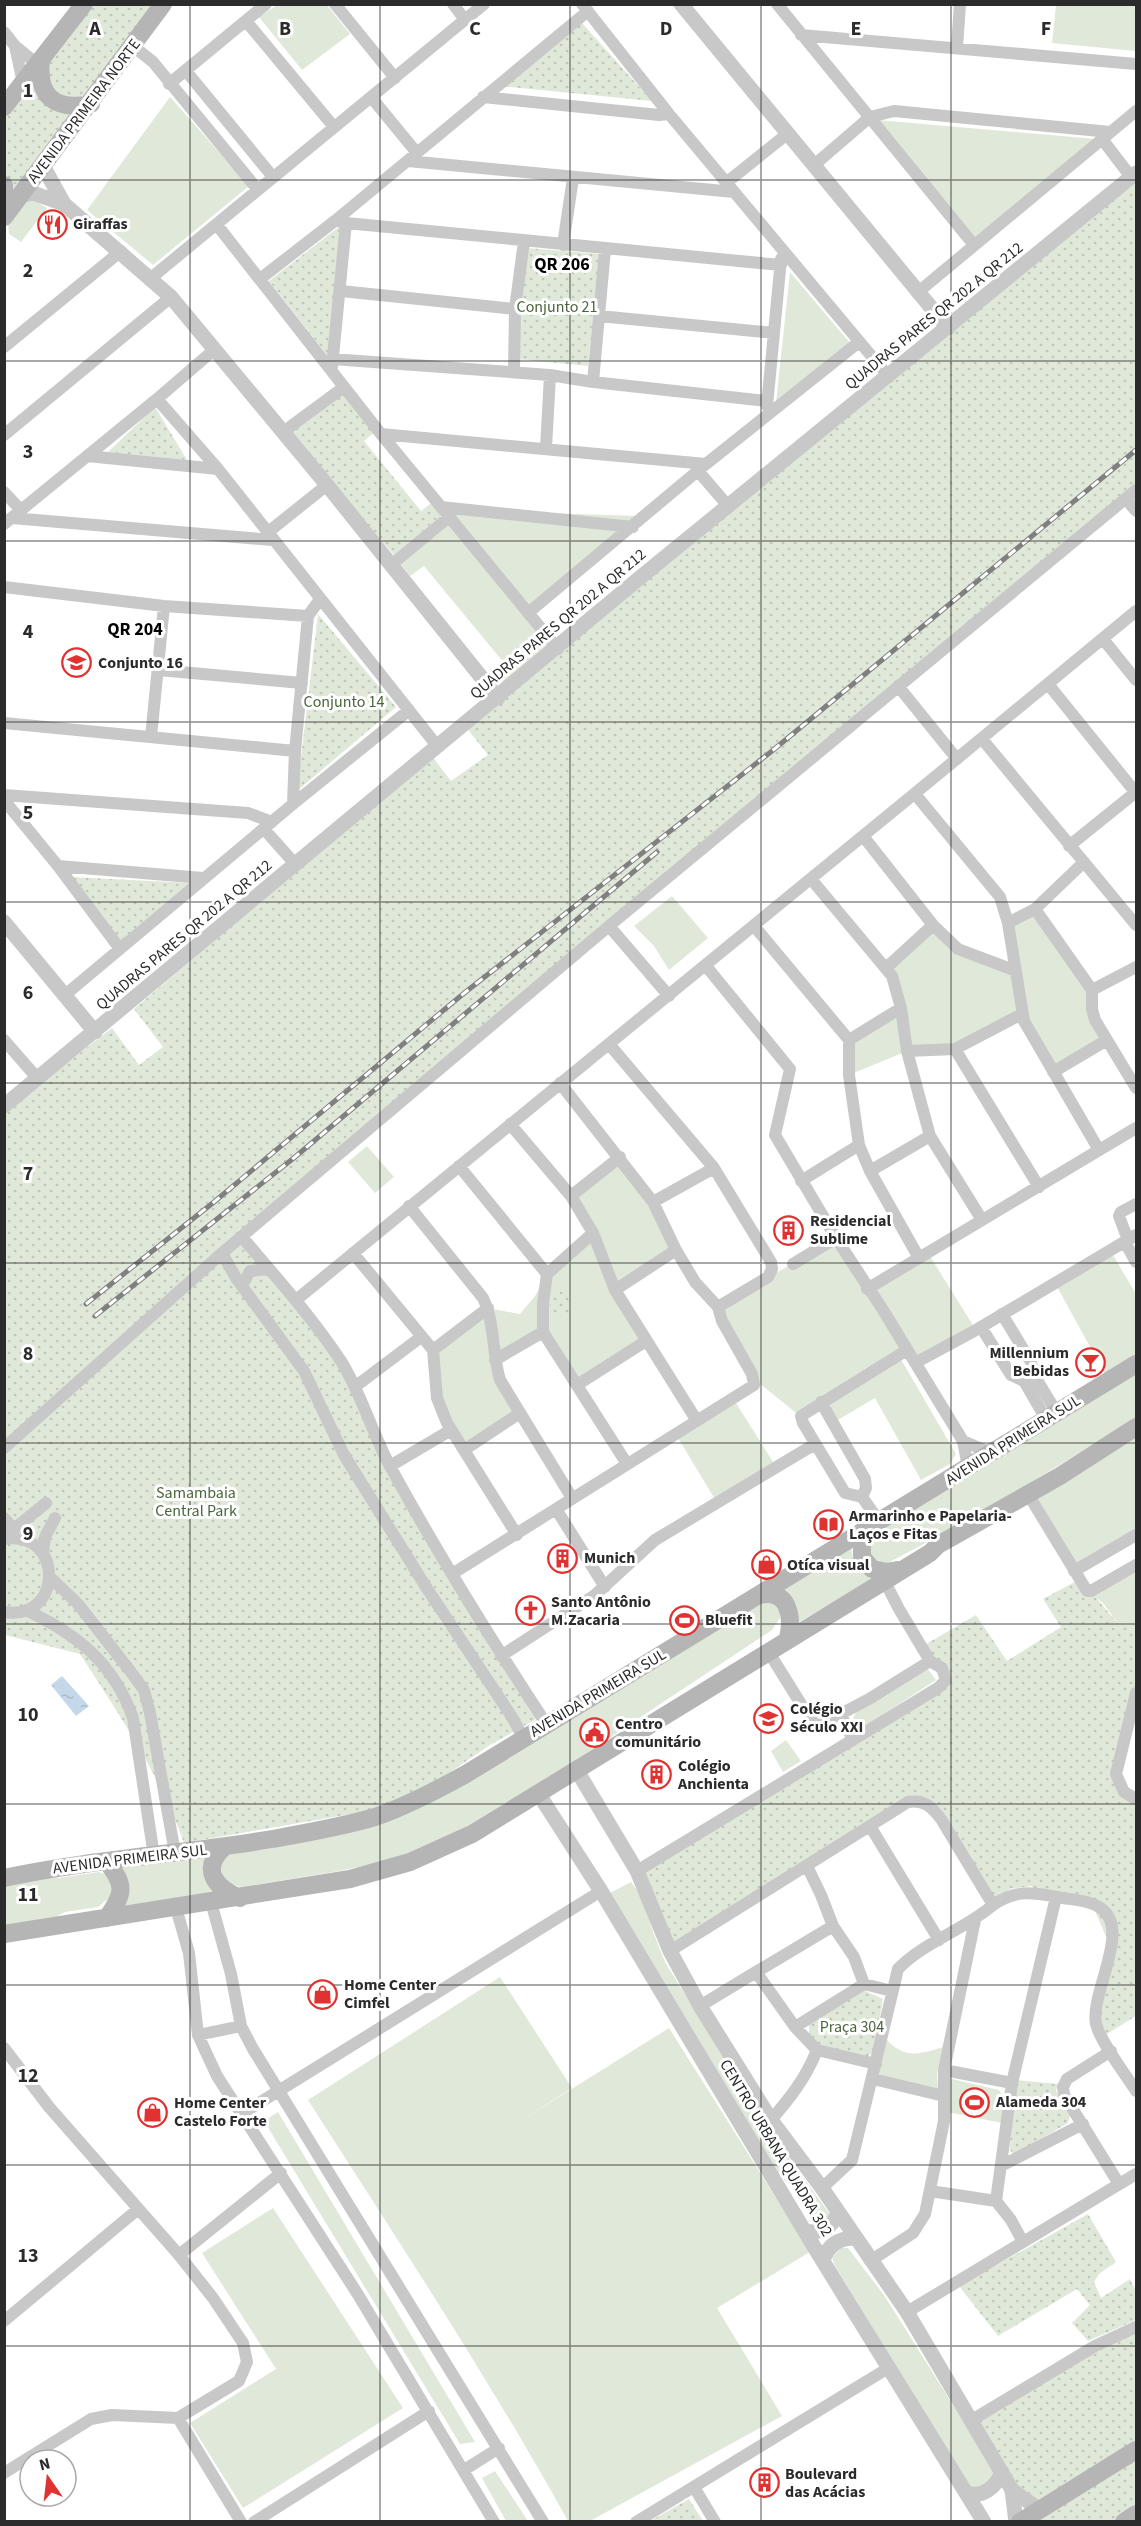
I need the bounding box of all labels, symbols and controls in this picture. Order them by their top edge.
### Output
text: A [88,15,101,43]
text: B [279,15,291,43]
text: C [469,15,481,43]
text: D [660,15,672,43]
text: E [851,15,861,43]
text: F [1041,15,1051,43]
street label: AVENIDA PRIMEIRA NORTE [22,34,146,188]
text: 1 [23,77,33,105]
restaurant icon: Giraffas [36,208,68,240]
place label: Giraffas [73,213,128,235]
street label: QUADRAS PARES QR 202 A QR 212 [840,237,1028,395]
district label: QR 206 [534,252,590,277]
text: 2 [23,257,33,285]
park label: Conjunto 21 [517,296,598,318]
text: 3 [23,438,33,466]
street label: QUADRAS PARES QR 202 A QR 212 [465,544,651,704]
district label: QR 204 [107,617,163,642]
text: 4 [23,618,34,646]
school or university icon: Conjunto 16 [61,647,93,679]
place label: Conjunto 16 [98,652,183,674]
park label: Conjunto 14 [304,691,385,713]
text: 5 [23,799,33,827]
street label: QUADRAS PARES QR 202 A QR 212 [91,855,277,1015]
text: 6 [23,979,33,1007]
text: 7 [23,1160,33,1188]
place label: Residencial Sublime [810,1210,891,1250]
building icon: Residencial Sublime [773,1214,805,1246]
text: 8 [23,1340,33,1368]
place label: Millennium Bebidas [989,1342,1069,1382]
bar icon: Millennium Bebidas [1074,1346,1106,1378]
street label: AVENIDA PRIMEIRA SUL [941,1389,1085,1491]
park label: Samambaia Central Park [155,1482,237,1522]
place label: Armarinho e Papelaria- Laços e Fitas [848,1505,1012,1545]
library icon: Armarinho e Papelaria- Laços e Fitas [812,1509,844,1541]
text: 9 [23,1520,33,1548]
building icon: Munich [547,1542,579,1574]
place label: Munich [584,1547,635,1569]
shop icon: Otíca visual [750,1549,782,1581]
place label: Otíca visual [787,1554,870,1576]
place label: Santo Antônio M.Zacaria [551,1591,651,1631]
church icon: Santo Antônio M.Zacaria [514,1595,546,1627]
sports icon: Bluefit [668,1604,700,1636]
place label: Bluefit [705,1609,753,1631]
street label: AVENIDA PRIMEIRA SUL [526,1643,670,1742]
place label: Colégio Século XXI [790,1698,863,1738]
text: 10 [17,1701,39,1729]
school or university icon: Colégio Século XXI [753,1702,785,1734]
place label: Centro comunitário [615,1713,701,1753]
public building icon: Centro comunitário [578,1717,610,1749]
place label: Colégio Anchienta [677,1755,749,1795]
building icon: Colégio Anchienta [641,1759,673,1791]
street label: AVENIDA PRIMEIRA SUL [51,1839,209,1879]
text: 11 [17,1881,39,1909]
place label: Home Center Cimfel [344,1974,437,2014]
shop icon: Home Center Cimfel [307,1978,339,2010]
park label: Praça 304 [820,2016,884,2038]
street label: CENTRO URBANA QUADRA 302 [714,2055,838,2241]
text: 12 [17,2062,39,2090]
sports icon: Alameda 304 [959,2086,991,2118]
place label: Alameda 304 [995,2091,1087,2113]
place label: Home Center Castelo Forte [174,2092,267,2132]
shop icon: Home Center Castelo Forte [137,2096,169,2128]
text: 13 [17,2242,39,2270]
north arrow [18,2448,78,2508]
text: N [37,2452,52,2476]
place label: Boulevard das Acácias [785,2463,865,2503]
building icon: Boulevard das Acácias [748,2467,780,2499]

